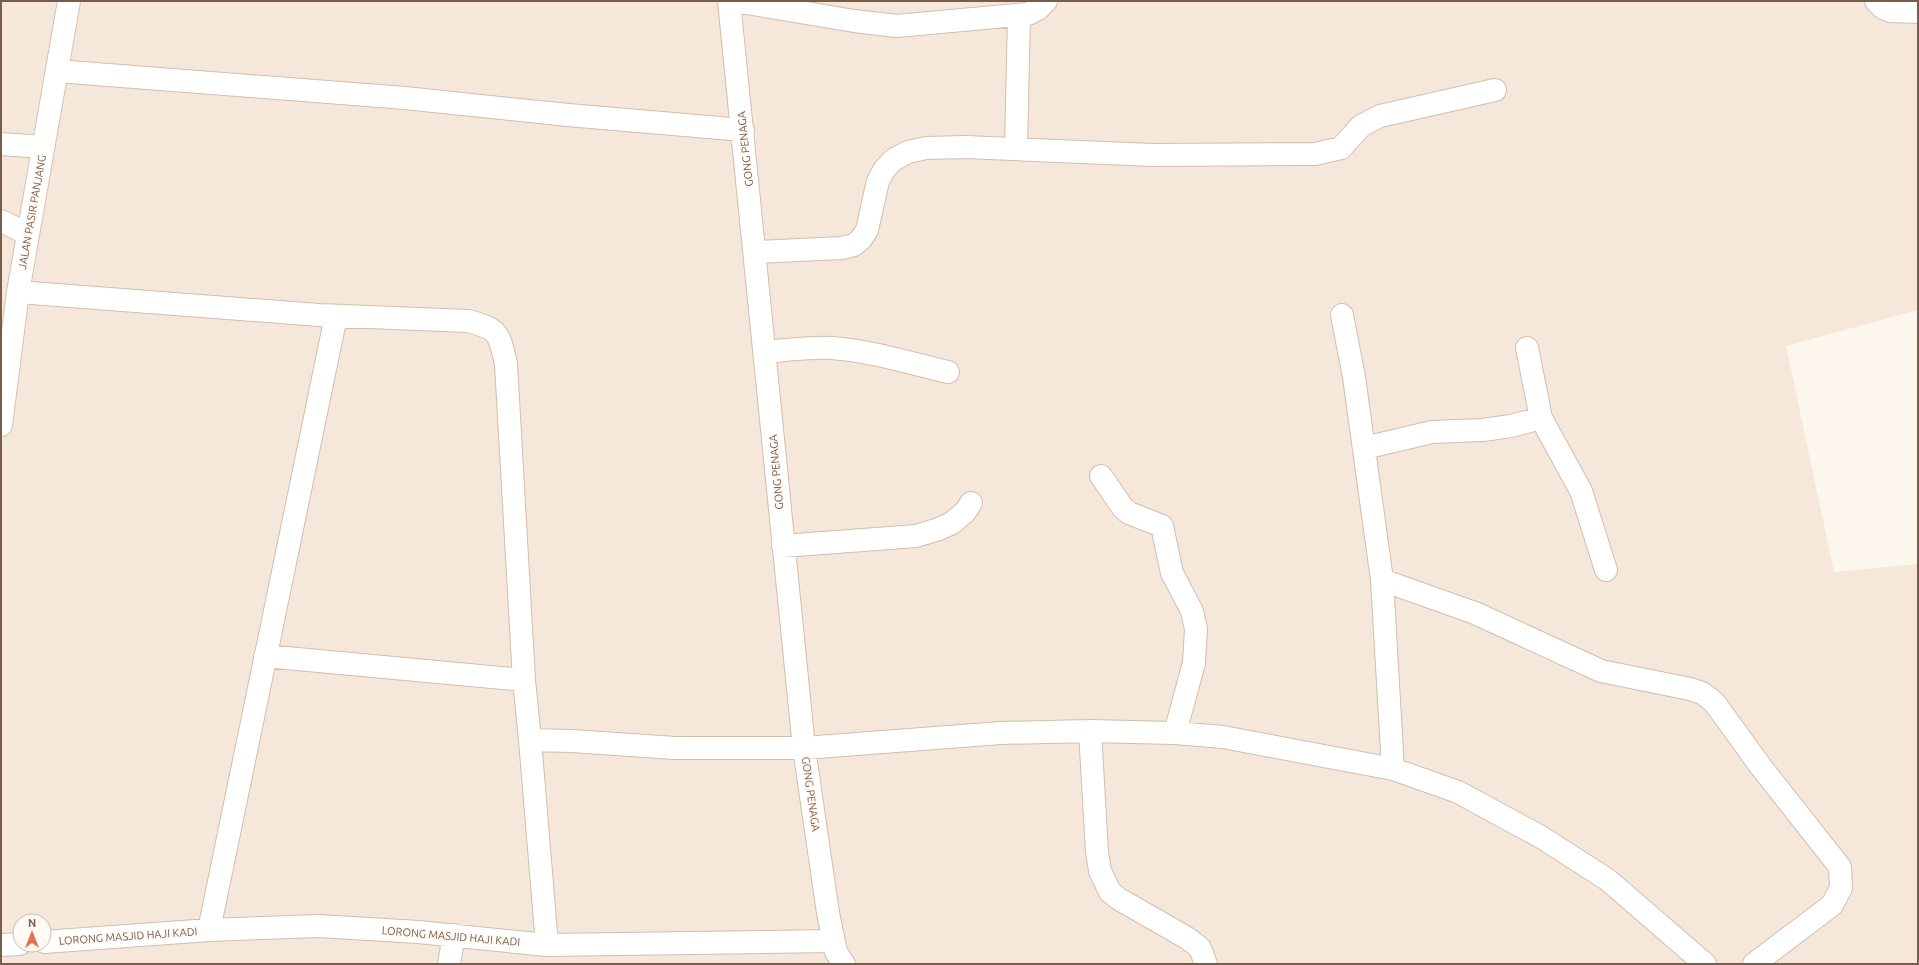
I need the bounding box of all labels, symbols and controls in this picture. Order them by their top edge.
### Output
street label: GONG PENAGA [735,110,755,187]
street label: JALAN PASIR PANJANG [16,154,48,270]
street label: GONG PENAGA [767,433,785,510]
street label: GONG PENAGA [800,756,822,833]
north arrow [12,913,52,953]
text: N [28,917,36,929]
street label: LORONG MASJID HAJI KADI [381,924,521,948]
street label: LORONG MASJID HAJI KADI [58,925,198,947]

